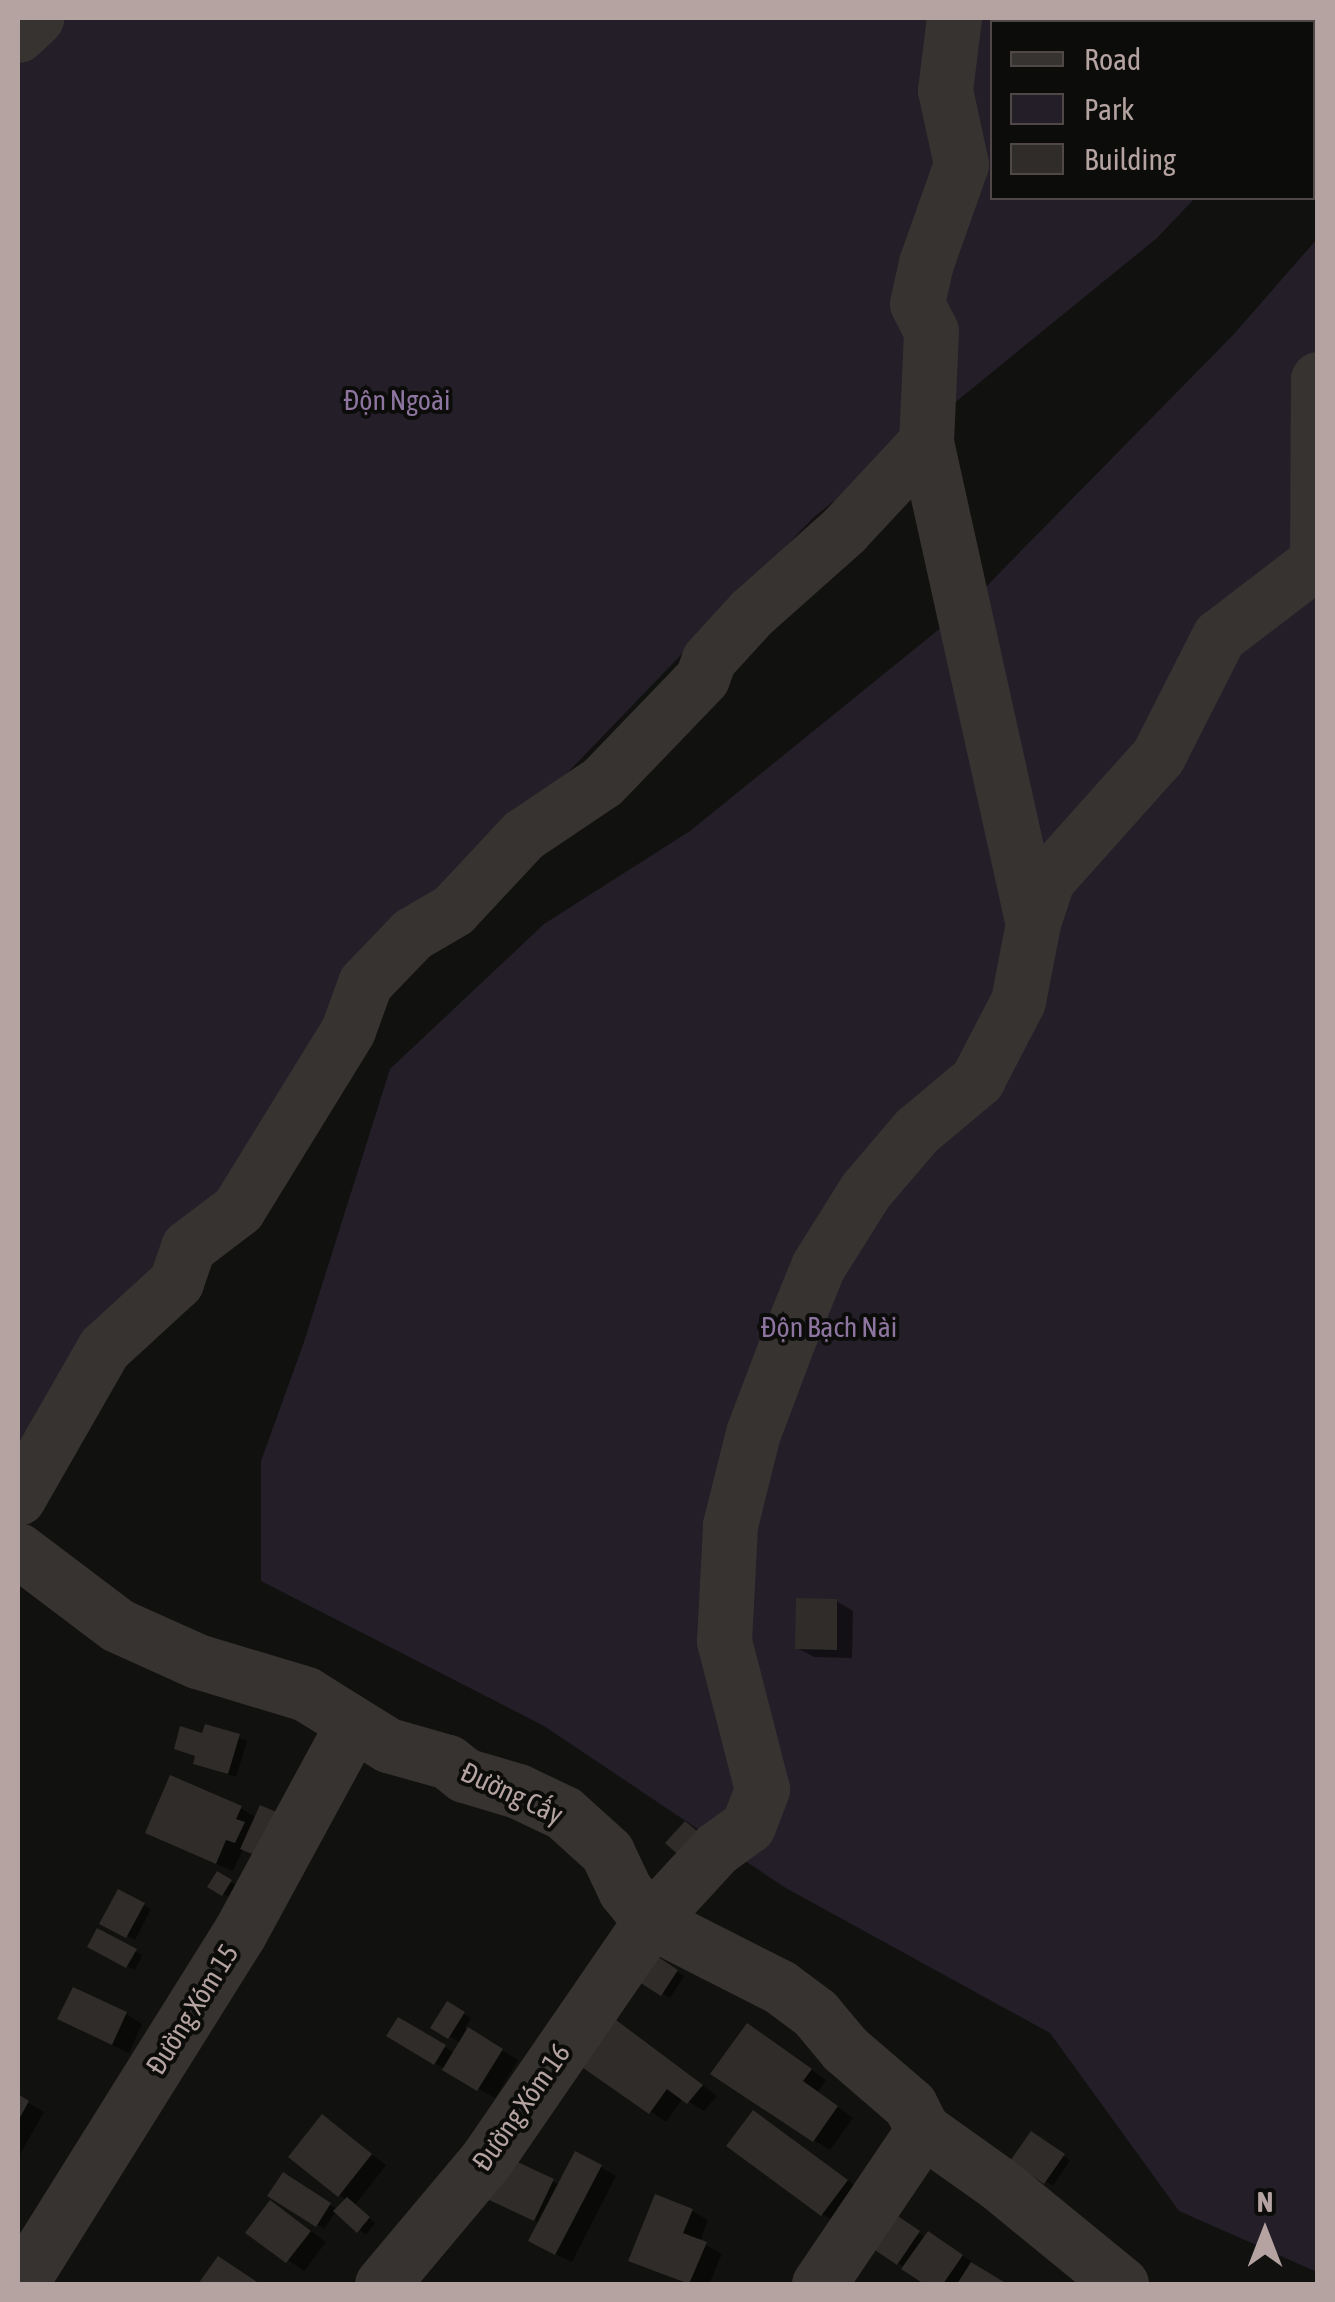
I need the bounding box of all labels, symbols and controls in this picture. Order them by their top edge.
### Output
legend [990,20,1315,200]
text: Road [1084,42,1141,76]
text: Park [1084,92,1134,126]
text: Building [1084,142,1176,176]
park label: Độn Ngoài [344,383,450,417]
park label: Độn Bạch Nài [761,1310,897,1344]
street label: Đường Cấy [456,1755,568,1831]
street label: Đường Xóm 15 [139,1938,245,2080]
street label: Đường Xóm 16 [465,2037,577,2177]
north arrow [1215,2182,1315,2282]
text: N [1257,2186,1273,2218]

